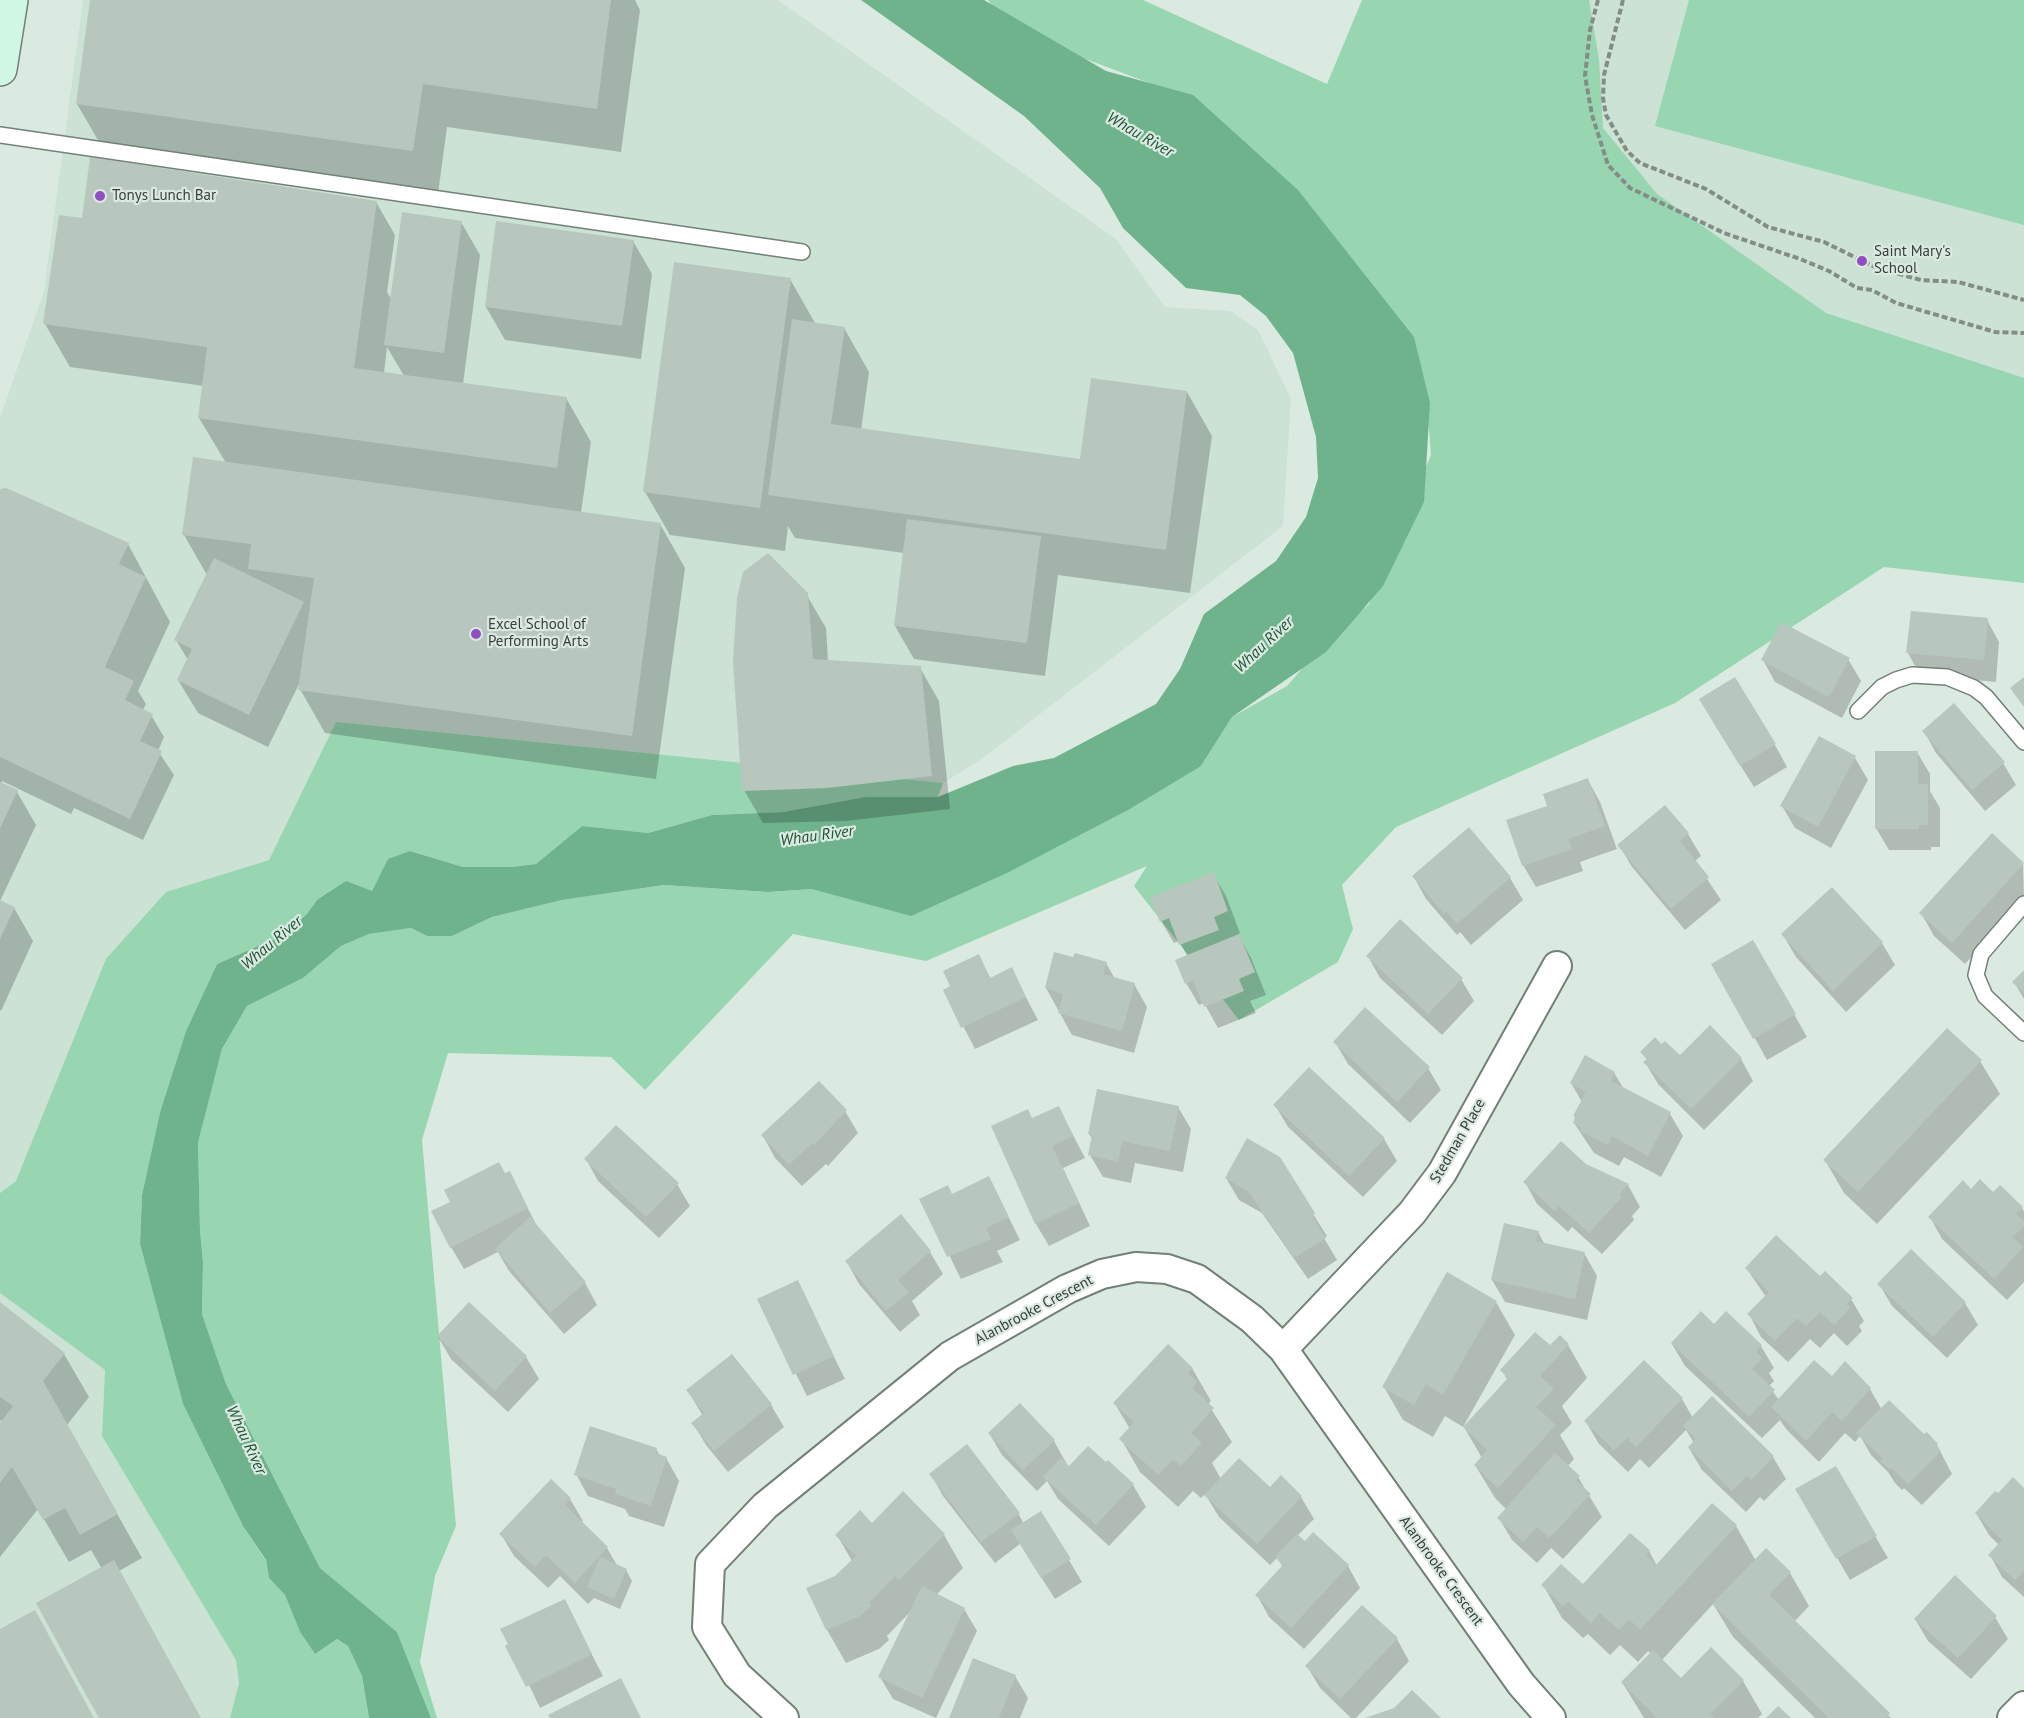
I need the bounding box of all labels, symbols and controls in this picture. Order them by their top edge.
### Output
water label: Whau River [1103,108,1177,162]
place label: Tonys Lunch Bar [112,187,216,205]
marker: Tonys Lunch Bar [93,189,107,203]
place label: Saint Mary's School [1874,243,1951,278]
marker: Saint Mary's School [1855,254,1869,268]
water label: Whau River [1230,613,1298,677]
place label: Excel School of Performing Arts [488,616,589,651]
marker: Excel School of Performing Arts [469,627,483,641]
water label: Whau River [779,821,855,851]
water label: Whau River [238,912,306,974]
street label: Stedman Place [1427,1096,1489,1186]
street label: Alanbrooke Crescent [972,1271,1096,1349]
water label: Whau River [222,1403,270,1477]
street label: Alanbrooke Crescent [1395,1513,1487,1629]

